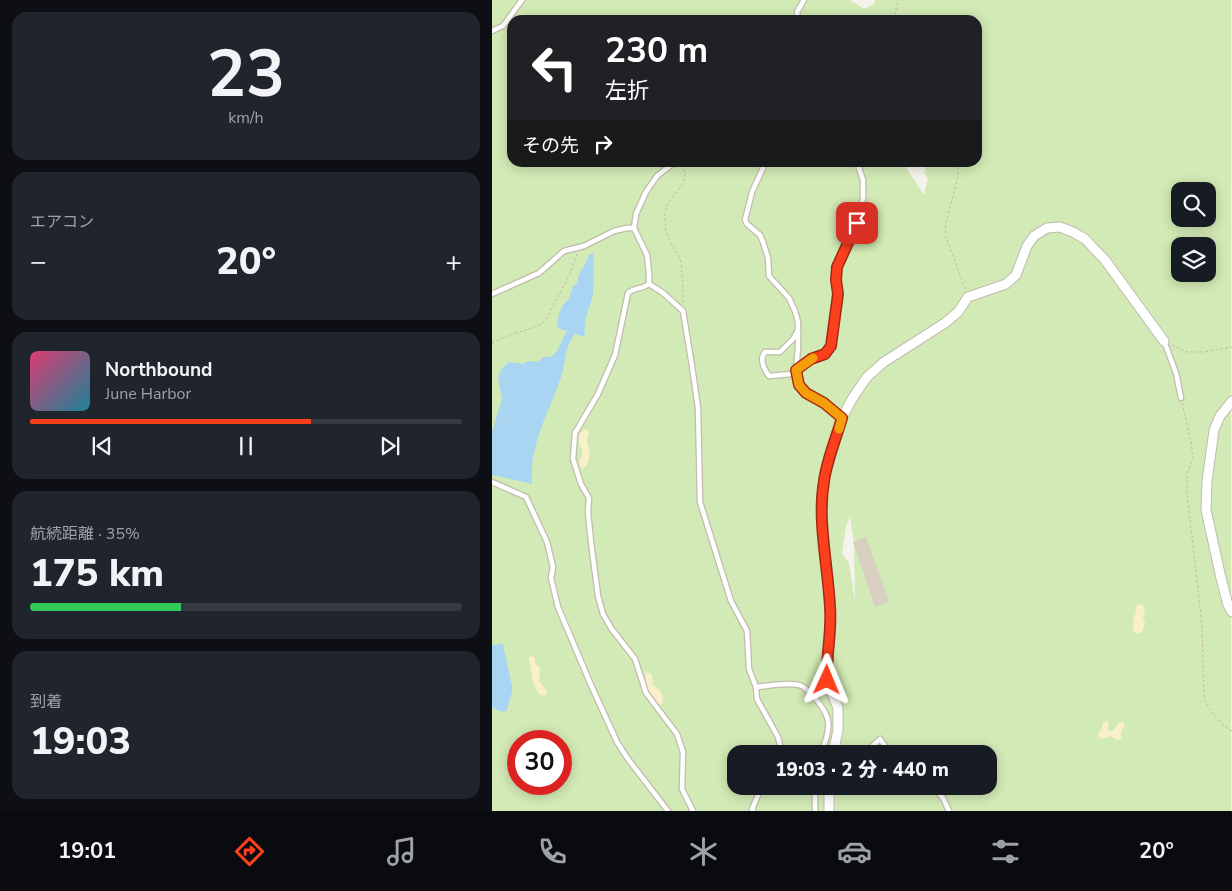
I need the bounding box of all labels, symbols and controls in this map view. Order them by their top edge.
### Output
text: 230 m [605,27,708,74]
text: 23 [207,30,285,119]
icon: left [522,35,587,100]
text: 左折 [605,76,649,106]
text: km/h [228,107,264,129]
icon: right [589,130,617,158]
text: その先 [522,133,579,159]
map controls [1171,182,1216,282]
button: search [1171,182,1216,227]
pin [836,202,878,244]
icon: arrive [843,209,871,237]
text: エアコン [30,211,94,233]
text: 20° [216,236,276,287]
button: layers [1171,237,1216,282]
text: − [30,243,47,281]
text: + [445,243,462,281]
text: Northbound [105,357,212,383]
text: June Harbor [105,383,191,405]
icon: previous [88,432,116,460]
icon: pause [232,432,260,460]
icon: next [376,432,404,460]
text: 航続距離 · 35% [30,523,140,545]
text: 175 km [30,548,164,599]
position arrow [800,653,852,705]
text: 到着 [30,691,62,713]
text: 19:03 [30,716,131,767]
speed limit sign: 30 [507,730,572,795]
text: 19:03 · 2 分 · 440 m [775,757,949,783]
icon: directions [232,834,267,869]
icon: music [384,834,419,869]
icon: phone [535,834,570,869]
icon: climate [686,834,721,869]
icon: car [837,834,872,869]
icon: filters [988,834,1023,869]
text: 19:01 [58,836,116,866]
text: 20° [1139,836,1174,866]

